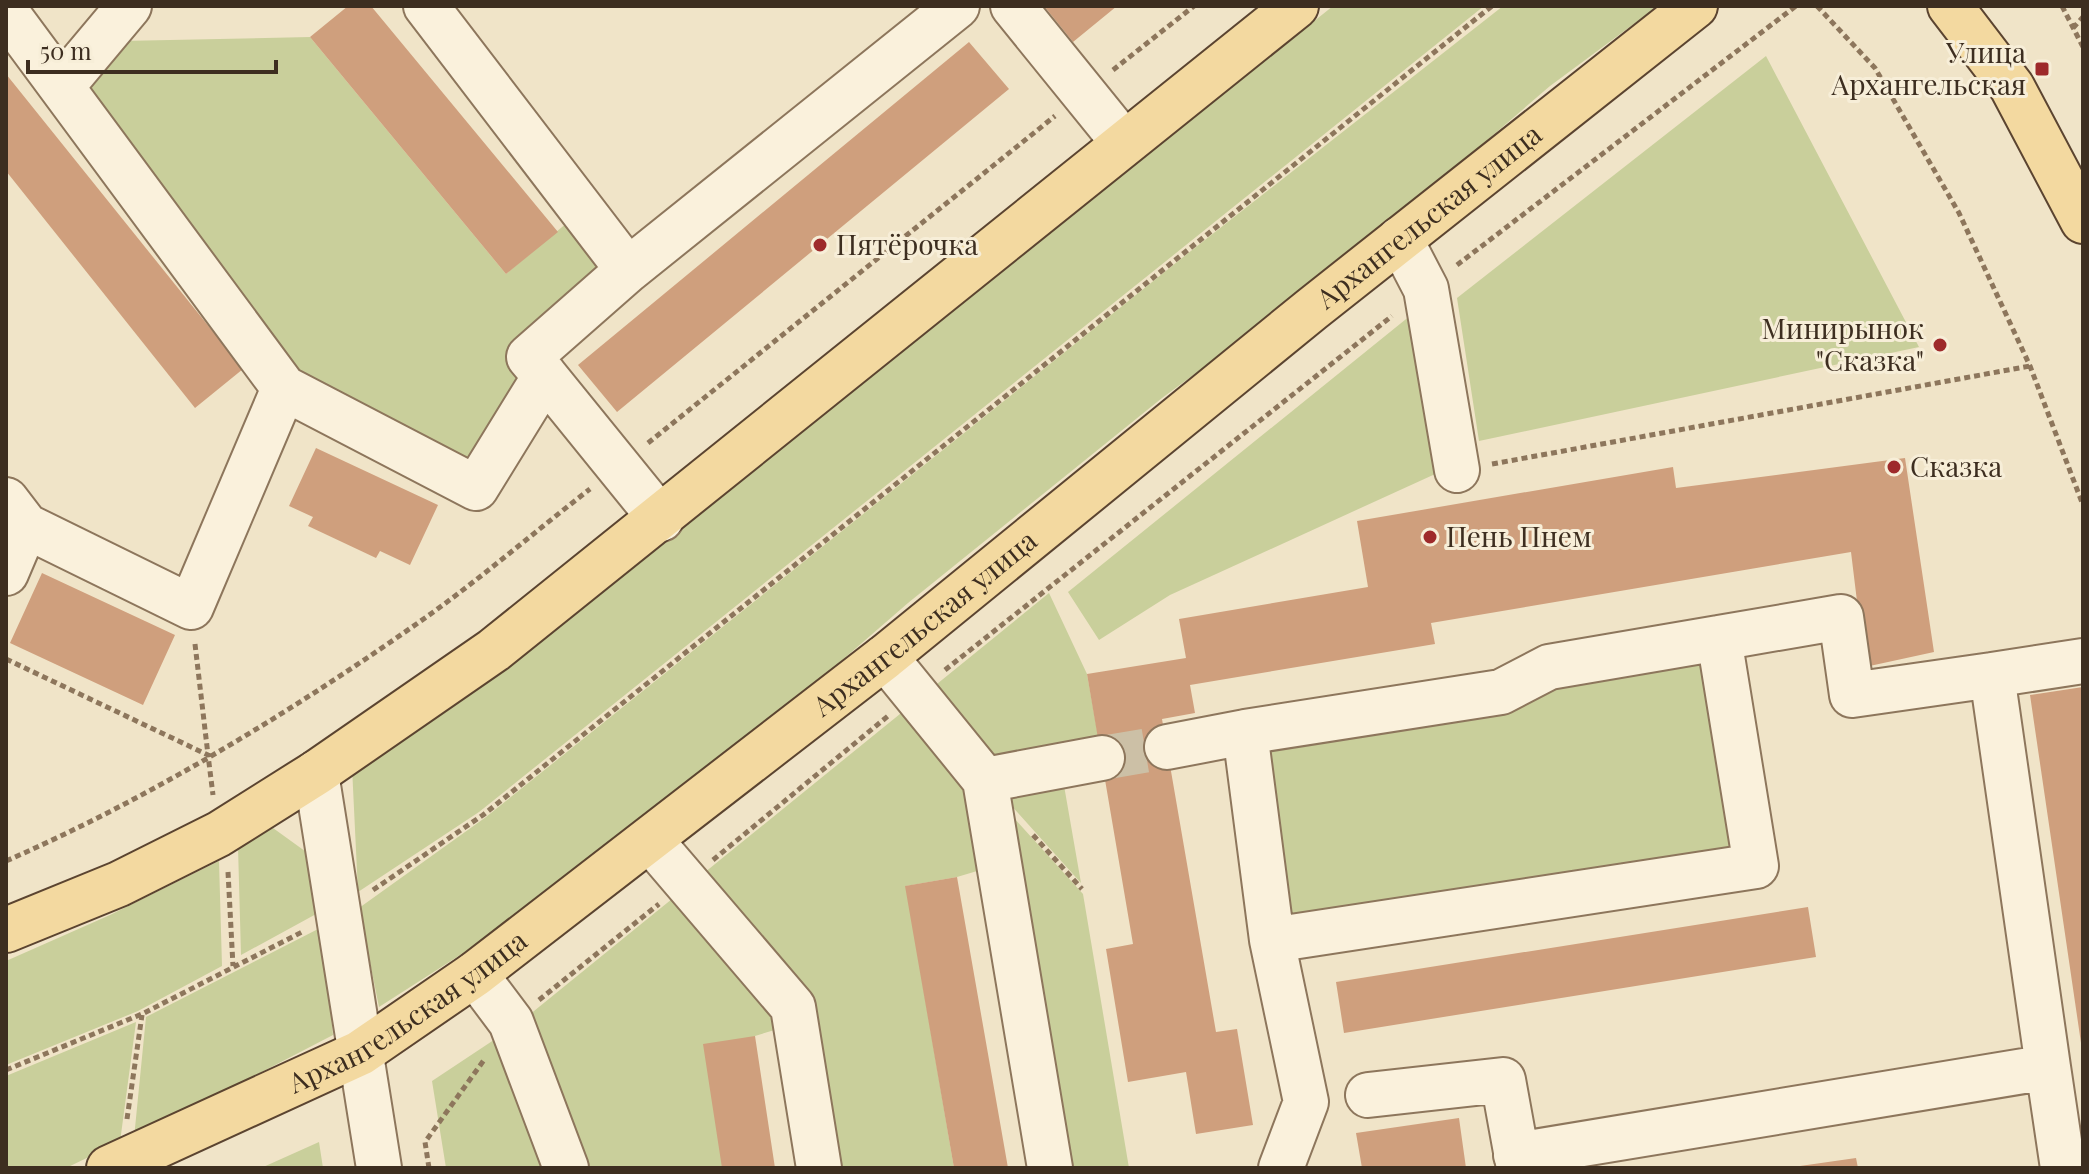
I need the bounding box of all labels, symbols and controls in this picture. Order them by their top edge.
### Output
scale bar [28,24,276,74]
place label: Улица Архангельская [1831,33,2026,102]
text: 50 m [40,34,92,66]
marker: Улица Архангельская [2033,60,2051,78]
street label: Архангельская улица [1307,115,1548,316]
place label: Пятёрочка [836,225,978,262]
marker: Пятёрочка [811,236,829,254]
place label: Минирынок "Сказка" [1761,309,1924,378]
marker: Минирынок "Сказка" [1931,336,1949,354]
place label: Сказка [1910,447,2002,484]
marker: Сказка [1885,458,1903,476]
place label: Пень Пнем [1446,517,1592,554]
street label: Архангельская улица [804,521,1044,724]
marker: Пень Пнем [1421,528,1439,546]
street label: Архангельская улица [281,921,534,1101]

